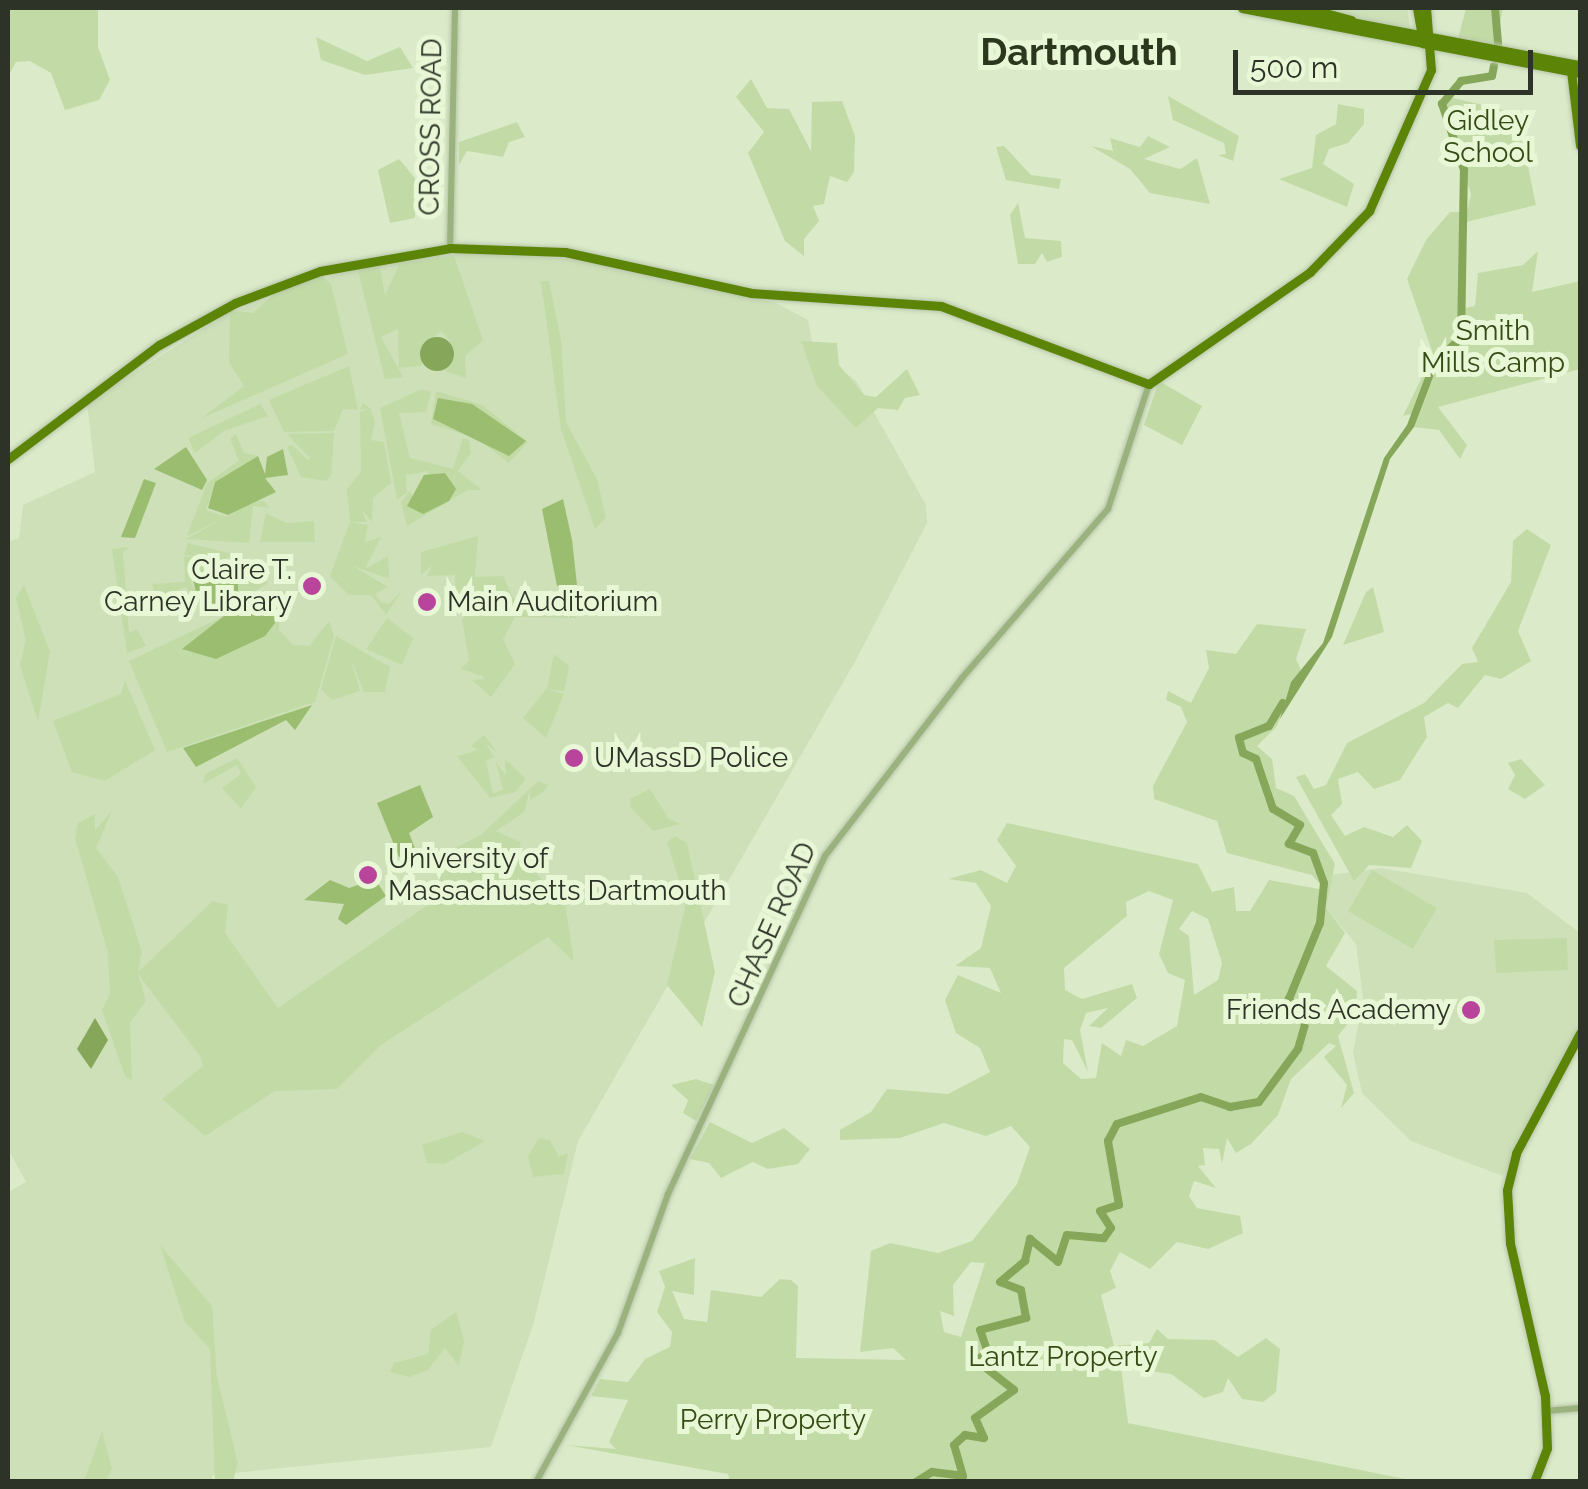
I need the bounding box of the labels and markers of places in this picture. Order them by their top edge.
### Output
place label: Claire T. Carney Library [103,553,292,619]
marker: Claire T. Carney Library [301,575,323,597]
place label: Main Auditorium [447,585,659,619]
marker: Main Auditorium [416,591,438,613]
place label: UMassD Police [594,741,788,775]
marker: UMassD Police [563,747,585,769]
place label: University of Massachusetts Dartmouth [388,842,727,908]
marker: University of Massachusetts Dartmouth [357,864,379,886]
place label: Friends Academy [1225,993,1451,1027]
marker: Friends Academy [1460,999,1482,1021]

